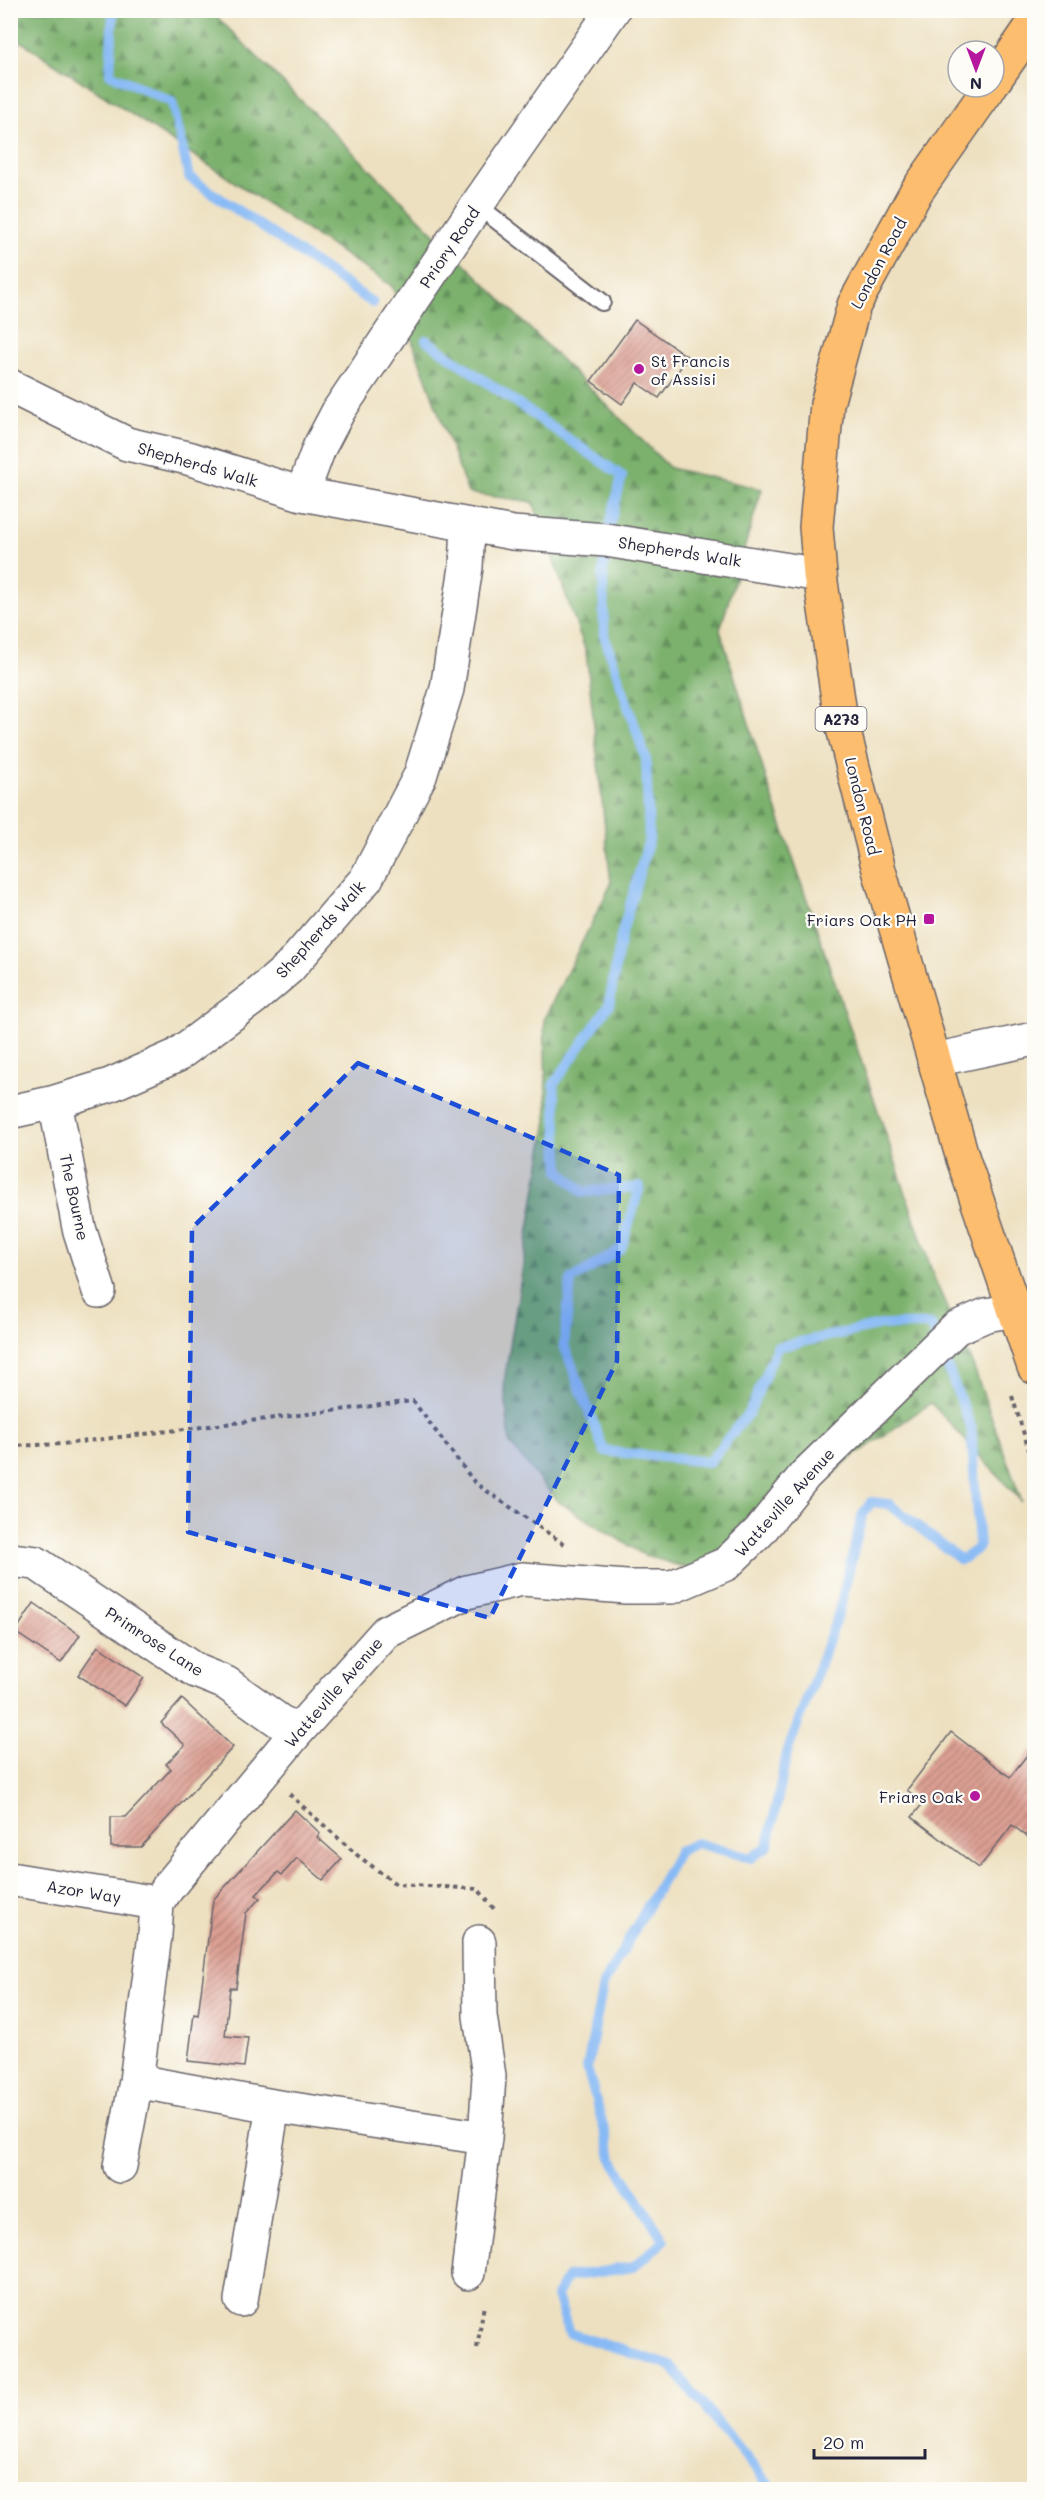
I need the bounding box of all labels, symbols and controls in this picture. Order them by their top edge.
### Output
north arrow [946,39,1006,99]
text: N [970,74,982,95]
street label: Priory Road [414,202,484,292]
street label: London Road [845,214,911,312]
place label: St Francis of Assisi [651,350,730,389]
marker: St Francis of Assisi [632,362,646,376]
street label: Shepherds Walk [135,437,261,491]
street label: Shepherds Walk [617,531,743,571]
road number: A273 [816,707,866,731]
street label: London Road [841,755,885,857]
street label: Shepherds Walk [271,876,369,982]
place label: Friars Oak PH [807,909,917,930]
marker: Friars Oak PH [922,912,936,926]
street label: The Bourne [56,1152,94,1242]
street label: Watteville Avenue [729,1443,839,1561]
street label: Primrose Lane [102,1601,208,1681]
street label: Watteville Avenue [279,1632,387,1752]
place label: Friars Oak [879,1786,963,1807]
marker: Friars Oak [968,1789,982,1803]
street label: Azor Way [45,1875,123,1907]
scale bar [814,2422,925,2460]
text: 20 m [823,2430,864,2454]

